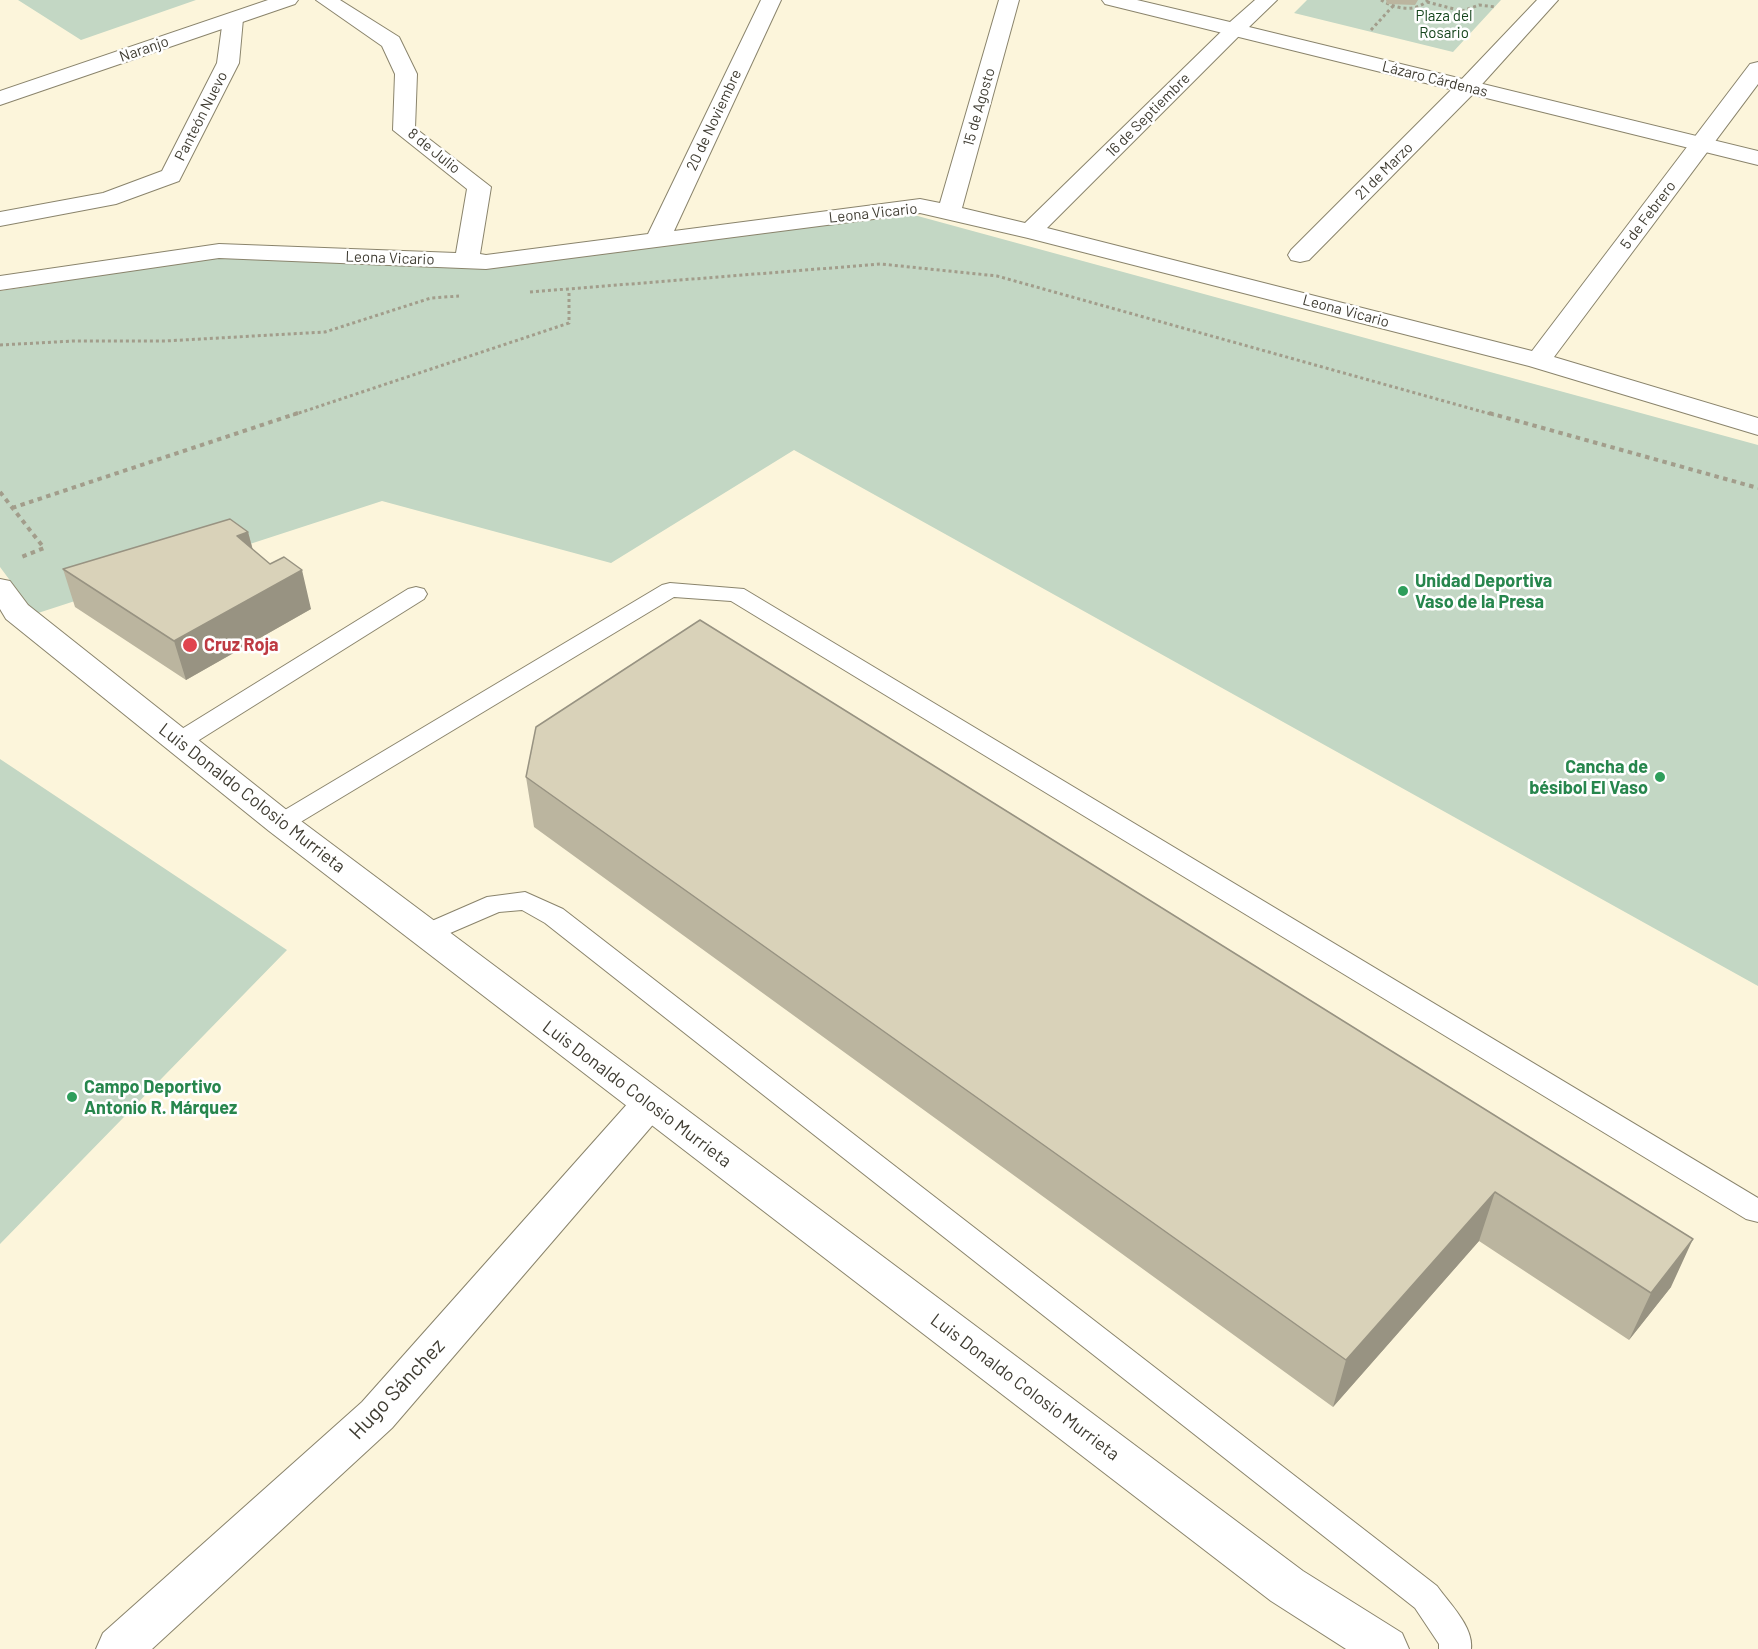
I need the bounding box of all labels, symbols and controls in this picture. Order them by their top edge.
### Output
park label: Plaza del Rosario [1416,7,1472,42]
street label: Naranjo [117,32,171,66]
street label: Lázaro Cárdenas [1380,57,1490,101]
street label: 15 de Agosto [959,66,999,148]
street label: 20 de Noviembre [683,67,745,173]
street label: Panteón Nuevo [171,68,231,164]
street label: 16 de Septiembre [1102,69,1194,161]
street label: 8 de Julio [404,124,464,178]
street label: 21 de Marzo [1351,138,1417,204]
street label: 5 de Febrero [1616,177,1680,253]
street label: Leona Vicario [828,199,918,227]
street label: Leona Vicario [345,247,435,269]
street label: Leona Vicario [1301,291,1391,331]
place label: Unidad Deportiva Vaso de la Presa [1415,570,1552,612]
marker: Unidad Deportiva Vaso de la Presa [1396,584,1410,598]
place label: Cruz Roja [204,634,279,656]
marker: Cruz Roja [181,636,199,654]
street label: Luis Donaldo Colosio Murrieta [154,718,350,878]
place label: Cancha de bésibol El Vaso [1529,756,1648,798]
marker: Cancha de bésibol El Vaso [1653,770,1667,784]
street label: Luis Donaldo Colosio Murrieta [538,1016,736,1172]
place label: Campo Deportivo Antonio R. Márquez [84,1076,237,1118]
marker: Campo Deportivo Antonio R. Márquez [65,1090,79,1104]
street label: Luis Donaldo Colosio Murrieta [926,1309,1124,1465]
street label: Hugo Sánchez [344,1333,450,1445]

